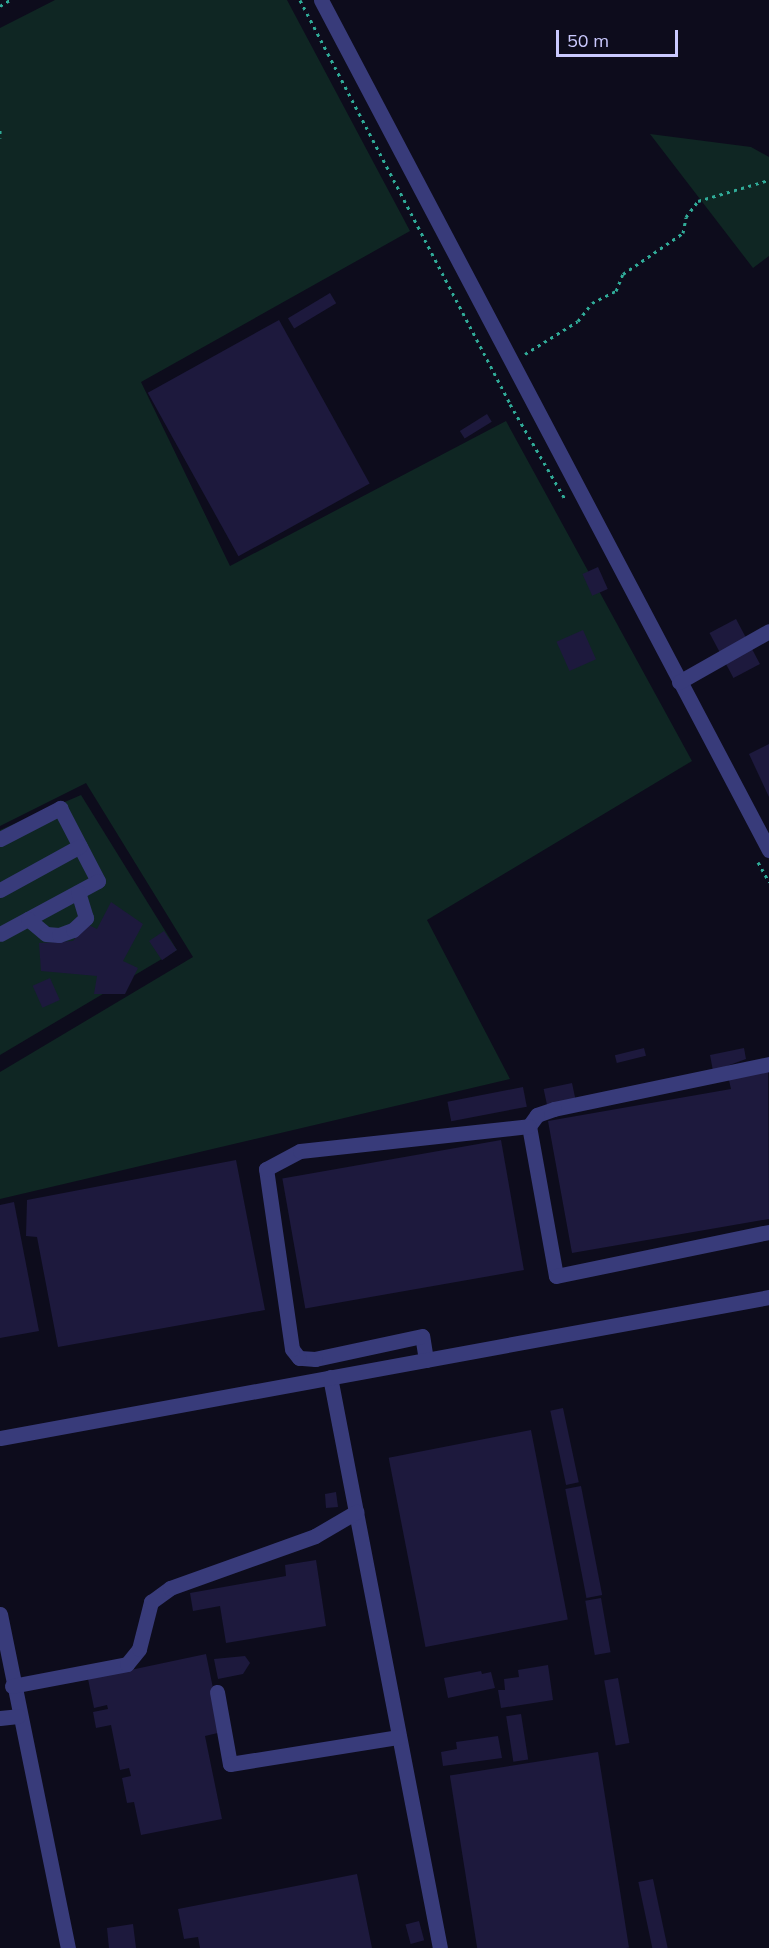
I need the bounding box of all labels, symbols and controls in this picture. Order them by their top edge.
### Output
scale bar [559,18,680,56]
text: 50 m [567,29,609,52]

